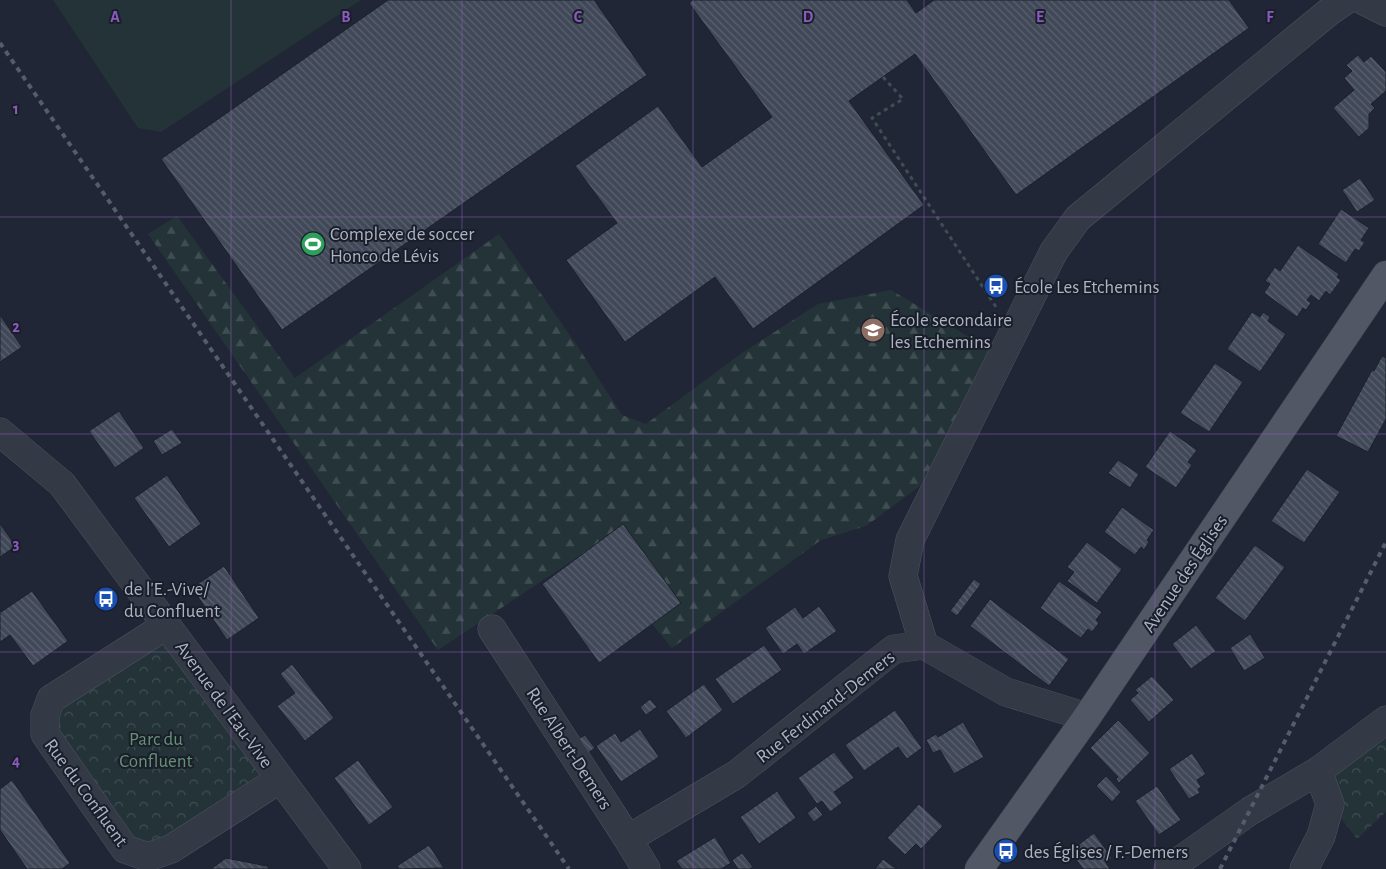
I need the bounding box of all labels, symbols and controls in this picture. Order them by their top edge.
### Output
text: A [110,9,120,25]
text: B [341,9,351,25]
text: C [574,9,583,25]
text: D [803,9,814,25]
text: E [1036,9,1044,25]
text: F [1266,9,1274,25]
text: 1 [13,101,19,117]
place label: Complexe de soccer Honco de Lévis [330,225,474,266]
sports icon: Complexe de soccer Honco de Lévis [300,231,326,257]
bus stop icon: École Les Etchemins [983,273,1009,299]
place label: École Les Etchemins [1014,276,1160,297]
place label: École secondaire les Etchemins [890,309,1012,352]
school or university icon: École secondaire les Etchemins [860,317,886,343]
text: 2 [12,319,20,335]
street label: Avenue des Églises [1137,511,1231,636]
text: 3 [13,536,20,552]
place label: de l'E.-Vive/ du Confluent [124,580,220,621]
bus stop icon: de l'E.-Vive/ du Confluent [93,586,119,612]
street label: Avenue de l'Eau-Vive [172,638,276,772]
street label: Rue Ferdinand-Demers [753,647,899,767]
street label: Rue Albert-Demers [522,684,615,813]
park label: Parc du Confluent [119,730,193,771]
street label: Rue du Confluent [41,736,131,850]
text: 4 [12,753,20,769]
bus stop icon: des Églises / F.-Demers [993,838,1019,864]
place label: des Églises / F.-Demers [1024,841,1188,862]

